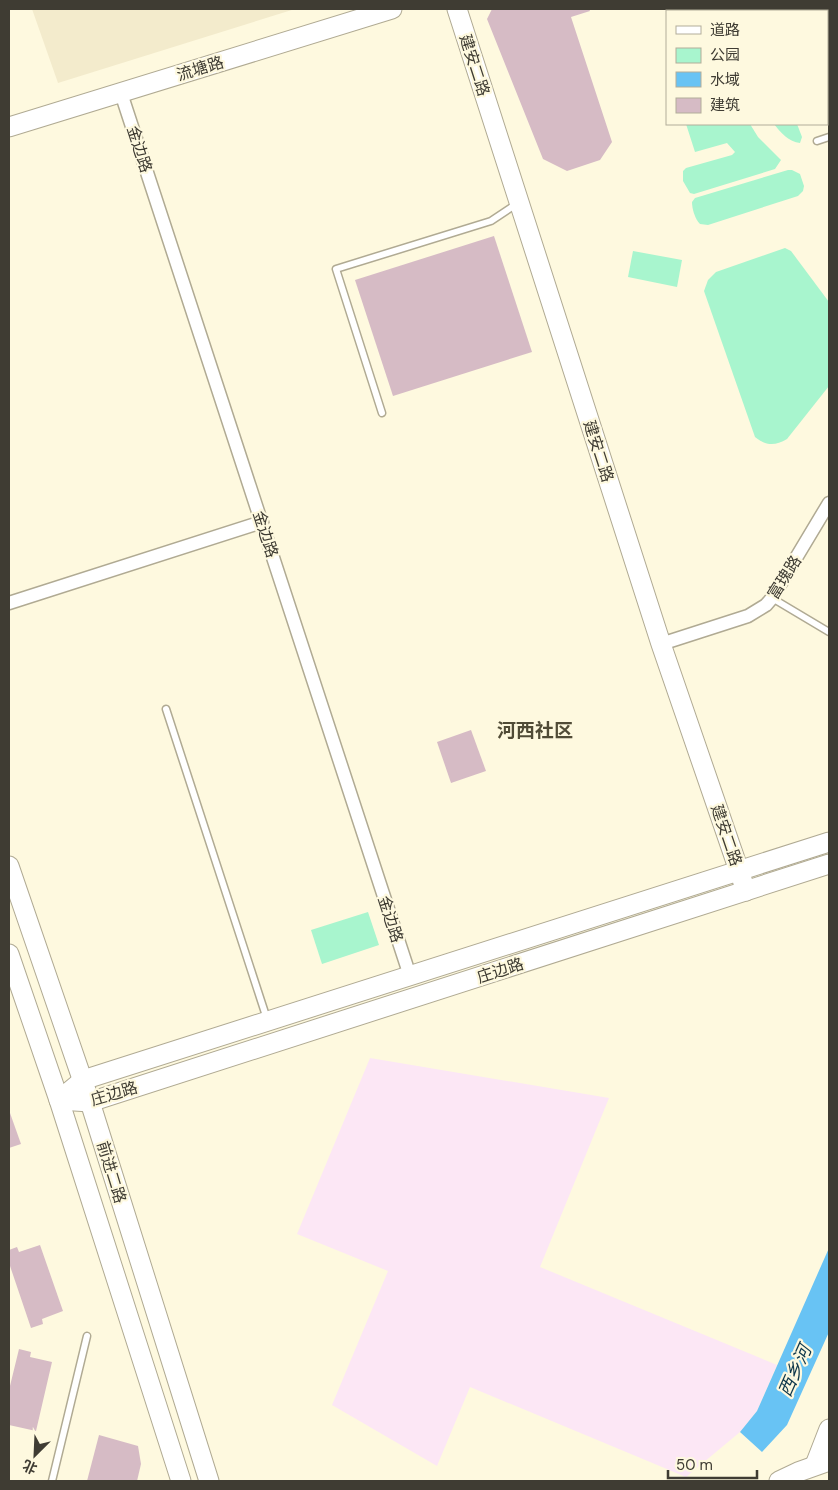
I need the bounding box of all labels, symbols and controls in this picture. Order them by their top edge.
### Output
legend [666,10,828,125]
text: 道路 [710,20,740,40]
street label: 建安二路 [455,31,494,99]
text: 公园 [710,45,740,65]
street label: 流塘路 [174,51,226,86]
text: 水域 [710,70,740,90]
text: 建筑 [710,95,740,115]
street label: 金边路 [122,123,157,175]
street label: 建安二路 [579,417,618,485]
street label: 金边路 [248,508,283,560]
street label: 富瑰路 [763,551,806,603]
district label: 河西社区 [497,718,573,743]
street label: 建安二路 [706,801,747,869]
street label: 金边路 [373,893,408,945]
street label: 庄边路 [474,953,526,988]
street label: 庄边路 [88,1077,140,1110]
street label: 前进二路 [92,1138,131,1206]
water label: 西乡河 [773,1339,818,1401]
north arrow [10,1430,60,1480]
scale bar [668,1448,757,1480]
text: 50 m [676,1455,713,1475]
text: 北 [20,1456,40,1478]

